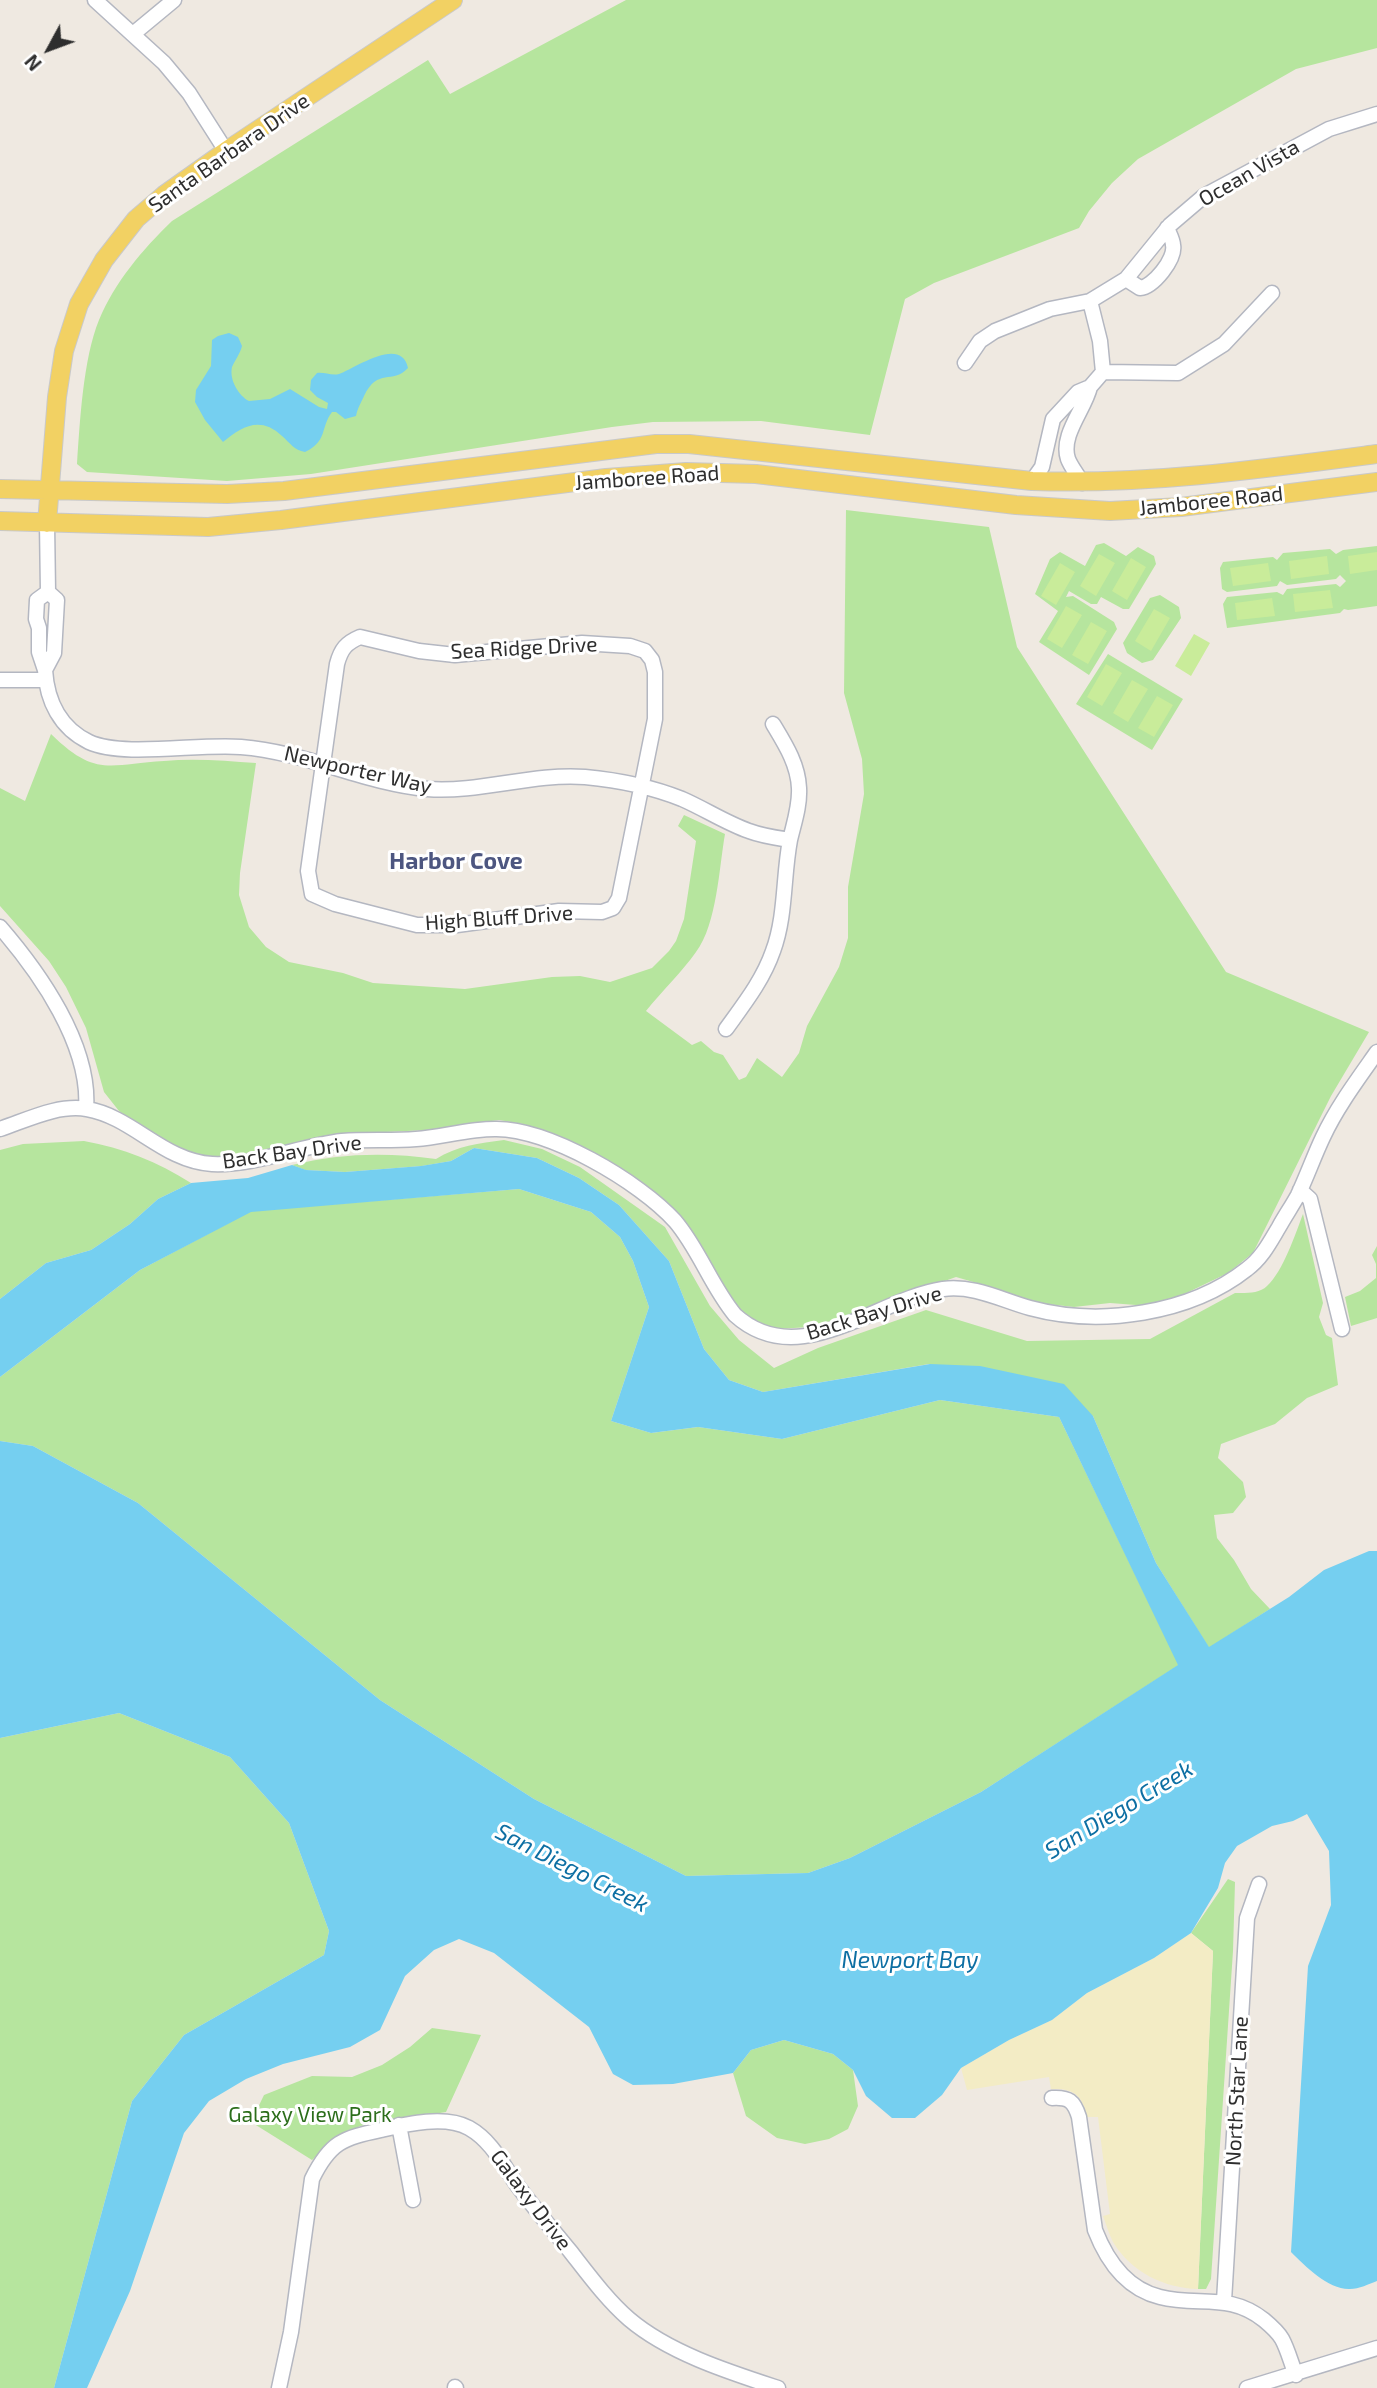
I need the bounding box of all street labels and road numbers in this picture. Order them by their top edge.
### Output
street label: Santa Barbara Drive [144,88,314,218]
street label: Ocean Vista [1194,134,1304,212]
street label: Jamboree Road [574,460,720,496]
street label: Jamboree Road [1138,481,1284,521]
street label: Sea Ridge Drive [450,632,598,664]
street label: Newporter Way [282,741,434,799]
street label: High Bluff Drive [424,900,574,936]
street label: Back Bay Drive [221,1130,363,1174]
street label: Back Bay Drive [803,1280,945,1346]
street label: North Star Lane [1220,2015,1254,2167]
street label: Galaxy Drive [485,2145,577,2255]

